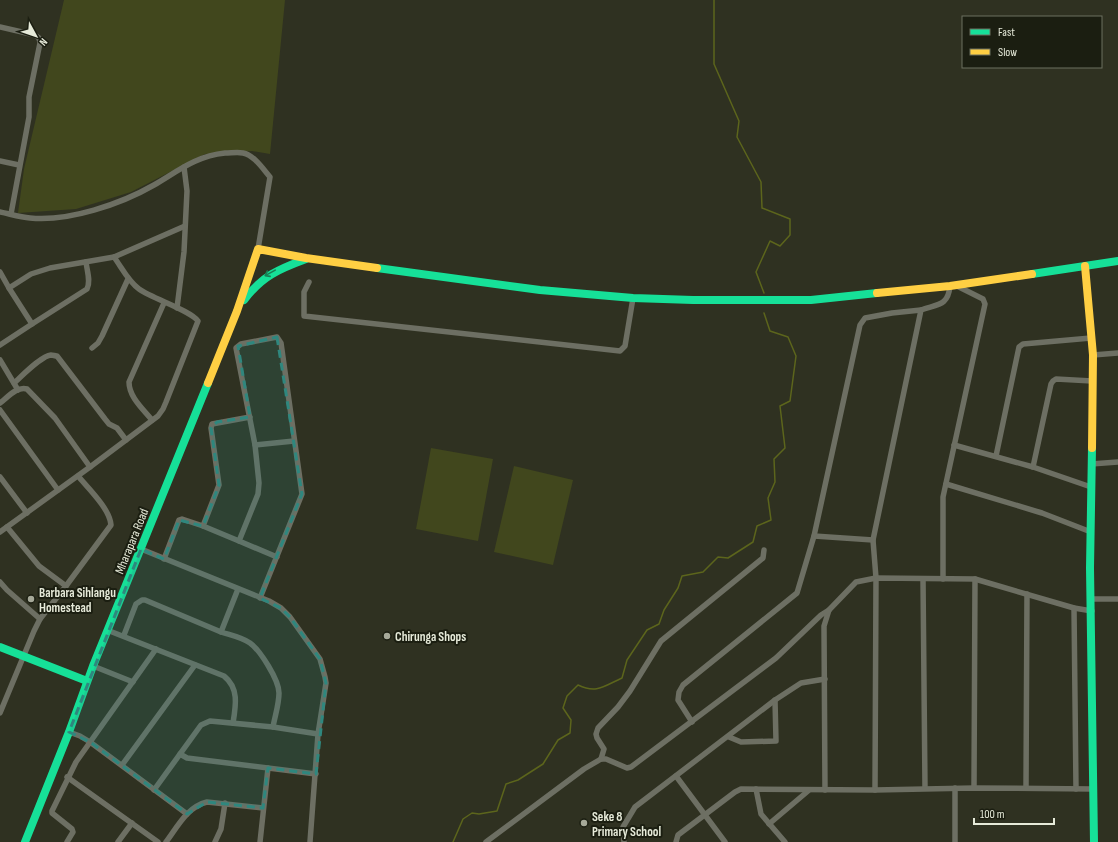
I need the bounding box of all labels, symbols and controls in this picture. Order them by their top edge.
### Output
north arrow [16,16,56,56]
legend [962,16,1102,68]
text: Fast [998,25,1015,40]
text: N [36,36,50,49]
text: Slow [998,45,1017,60]
one-way arrow [265,270,277,278]
street label: Mharapara Road [112,506,152,577]
place label: Barbara Sihlangu Homestead [39,585,116,616]
marker: Barbara Sihlangu Homestead [26,594,36,604]
place label: Chirunga Shops [395,629,466,645]
marker: Chirunga Shops [382,631,392,641]
scale bar [974,800,1054,826]
text: 100 m [980,807,1005,822]
place label: Seke 8 Primary School [592,809,661,840]
marker: Seke 8 Primary School [579,818,589,828]

